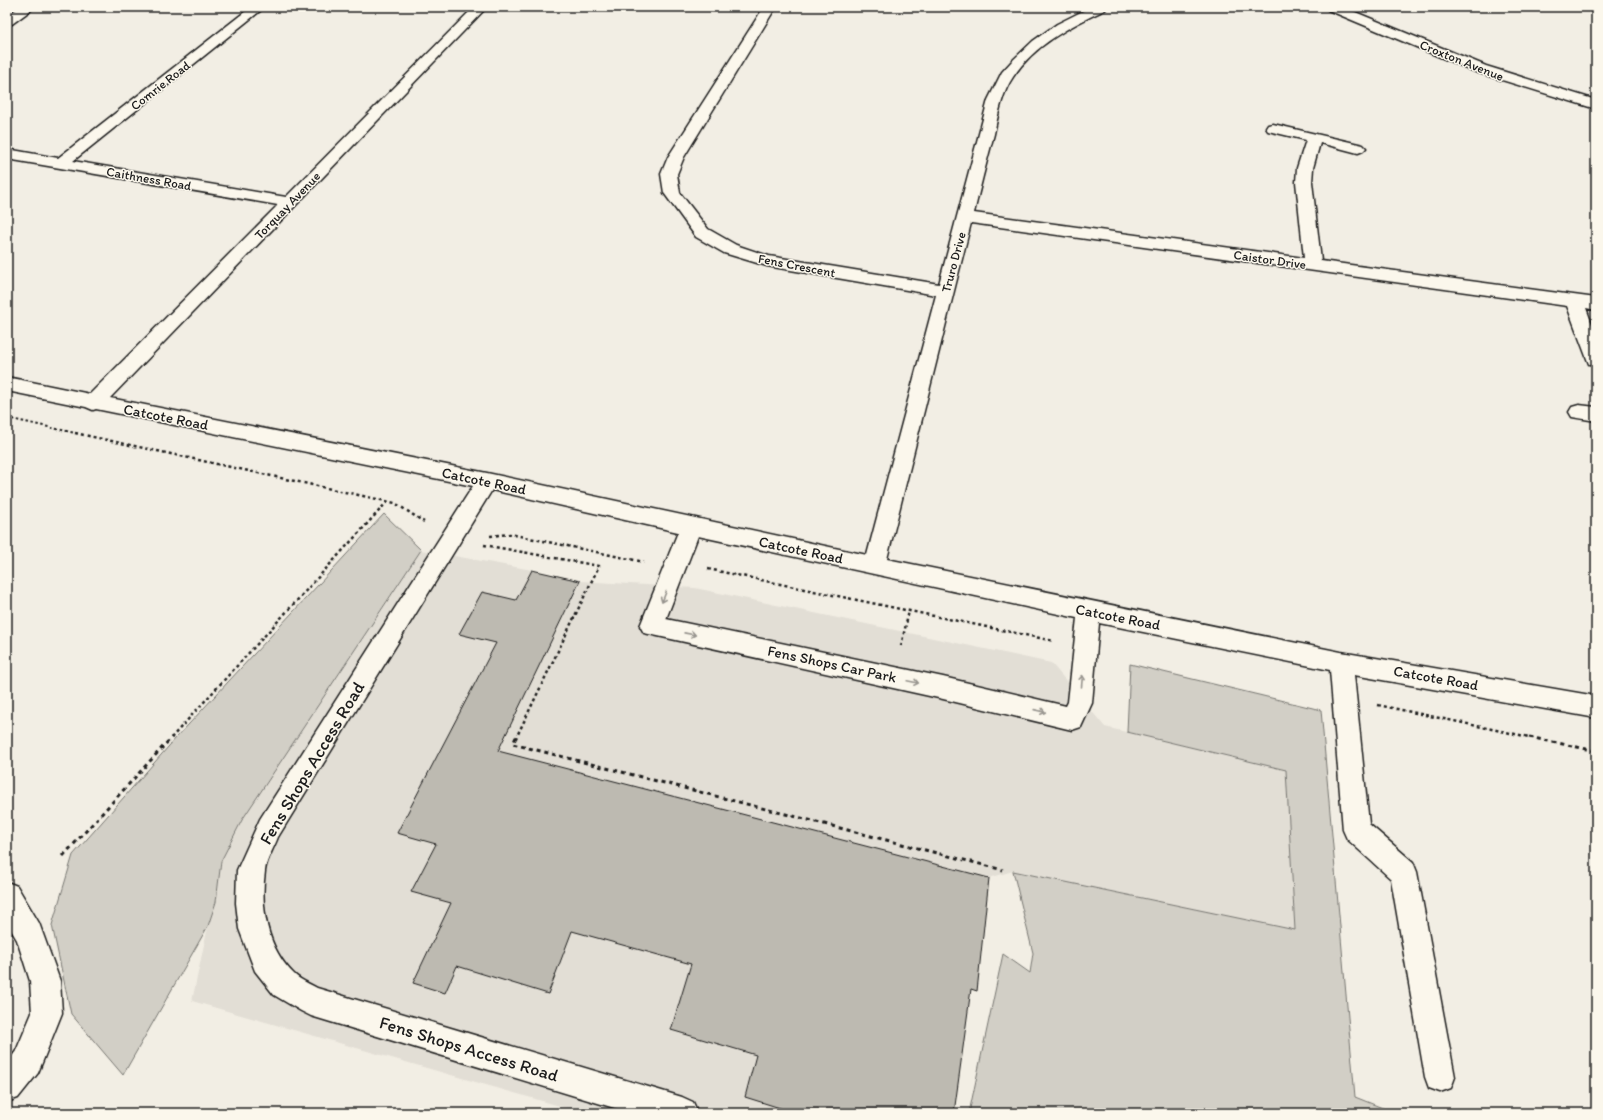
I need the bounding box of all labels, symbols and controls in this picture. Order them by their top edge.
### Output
street label: Croxton Avenue [1418,37,1506,84]
street label: Comrie Road [128,58,193,113]
street label: Caithness Road [105,164,193,193]
street label: Torquay Avenue [251,168,323,242]
street label: Truro Drive [938,230,969,294]
street label: Caistor Drive [1233,247,1307,272]
street label: Fens Crescent [757,251,837,280]
street label: Catcote Road [122,400,211,434]
street label: Catcote Road [440,463,529,499]
street label: Catcote Road [757,532,846,568]
one-way arrow [660,590,667,602]
street label: Catcote Road [1074,600,1163,634]
one-way arrow [684,630,697,638]
street label: Fens Shops Car Park [766,642,898,687]
street label: Catcote Road [1392,662,1481,694]
one-way arrow [1078,675,1086,688]
street label: Fens Shops Access Road [255,677,369,849]
one-way arrow [906,678,919,686]
one-way arrow [1033,708,1046,715]
street label: Fens Shops Access Road [377,1011,561,1087]

